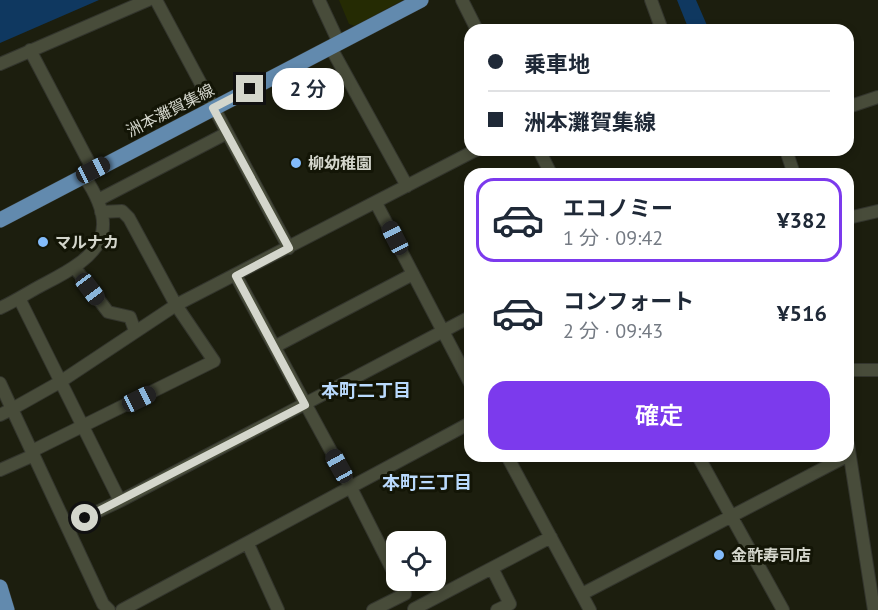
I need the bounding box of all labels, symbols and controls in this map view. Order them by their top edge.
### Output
text: 乗車地 [524,50,590,78]
callout: 2 分 [271,68,343,110]
route end [236,75,263,102]
text: 2 分 [290,76,326,102]
street label: 洲本灘賀集線 [123,79,217,141]
text: 洲本灘賀集線 [524,108,656,136]
place label: 柳幼稚園 [308,153,372,173]
car [73,154,113,186]
marker: 柳幼稚園 [289,156,303,170]
icon: car [491,193,545,247]
text: エコノミー [563,194,673,222]
text: ¥382 [777,206,827,234]
car [379,218,411,258]
text: 1 分 · 09:42 [563,225,663,251]
place label: マルナカ [55,232,119,252]
marker: マルナカ [36,235,50,249]
car [72,269,108,309]
icon: car [491,286,545,340]
text: コンフォート [563,287,694,315]
text: ¥516 [777,299,827,327]
text: 2 分 · 09:43 [563,318,663,344]
district label: 本町二丁目 [321,379,411,402]
button: 確定 [488,381,830,450]
car [119,383,159,415]
car [322,446,356,486]
district label: 本町三丁目 [382,471,472,494]
route start [71,504,98,531]
map controls [386,531,446,591]
button: locate [386,531,446,591]
place label: 金酢寿司店 [731,545,811,565]
marker: 金酢寿司店 [712,548,726,562]

